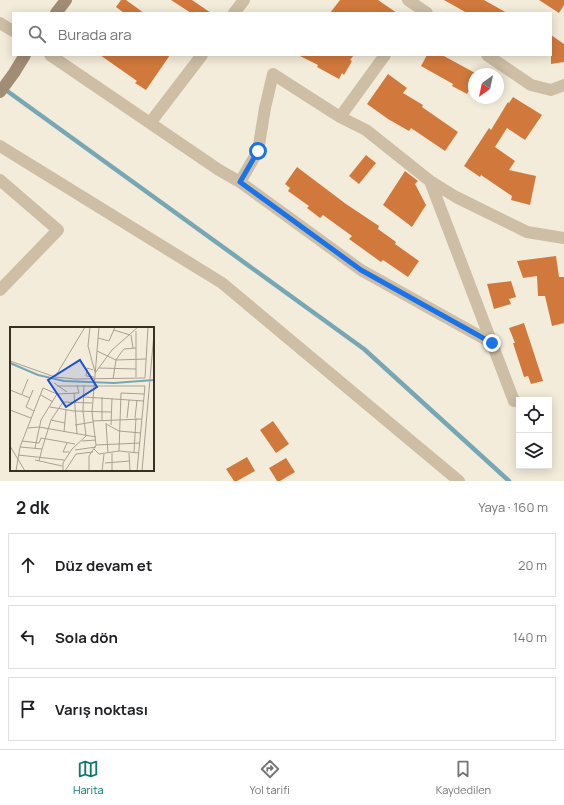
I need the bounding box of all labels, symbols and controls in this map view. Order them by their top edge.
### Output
search box [12,12,552,56]
icon: search [26,23,48,45]
text: Burada ara [58,24,132,45]
north arrow [468,68,504,104]
route start [249,142,267,160]
inset map [10,327,154,471]
route end [483,334,501,352]
map controls [516,397,552,469]
button: locate [516,397,552,433]
button: layers [516,433,552,469]
text: 2 dk [16,496,49,519]
text: Yaya · 160 m [478,498,548,516]
icon: ahead [17,554,39,576]
text: Düz devam et [55,555,152,576]
text: 20 m [518,556,547,574]
icon: left [17,626,39,648]
text: Sola dön [55,627,118,648]
text: 140 m [513,628,547,646]
icon: arrive [17,698,39,720]
text: Varış noktası [55,699,148,720]
tab: Harita [73,758,104,797]
tab: Yol tarifi [250,758,290,797]
tab: Kaydedilen [436,758,491,797]

